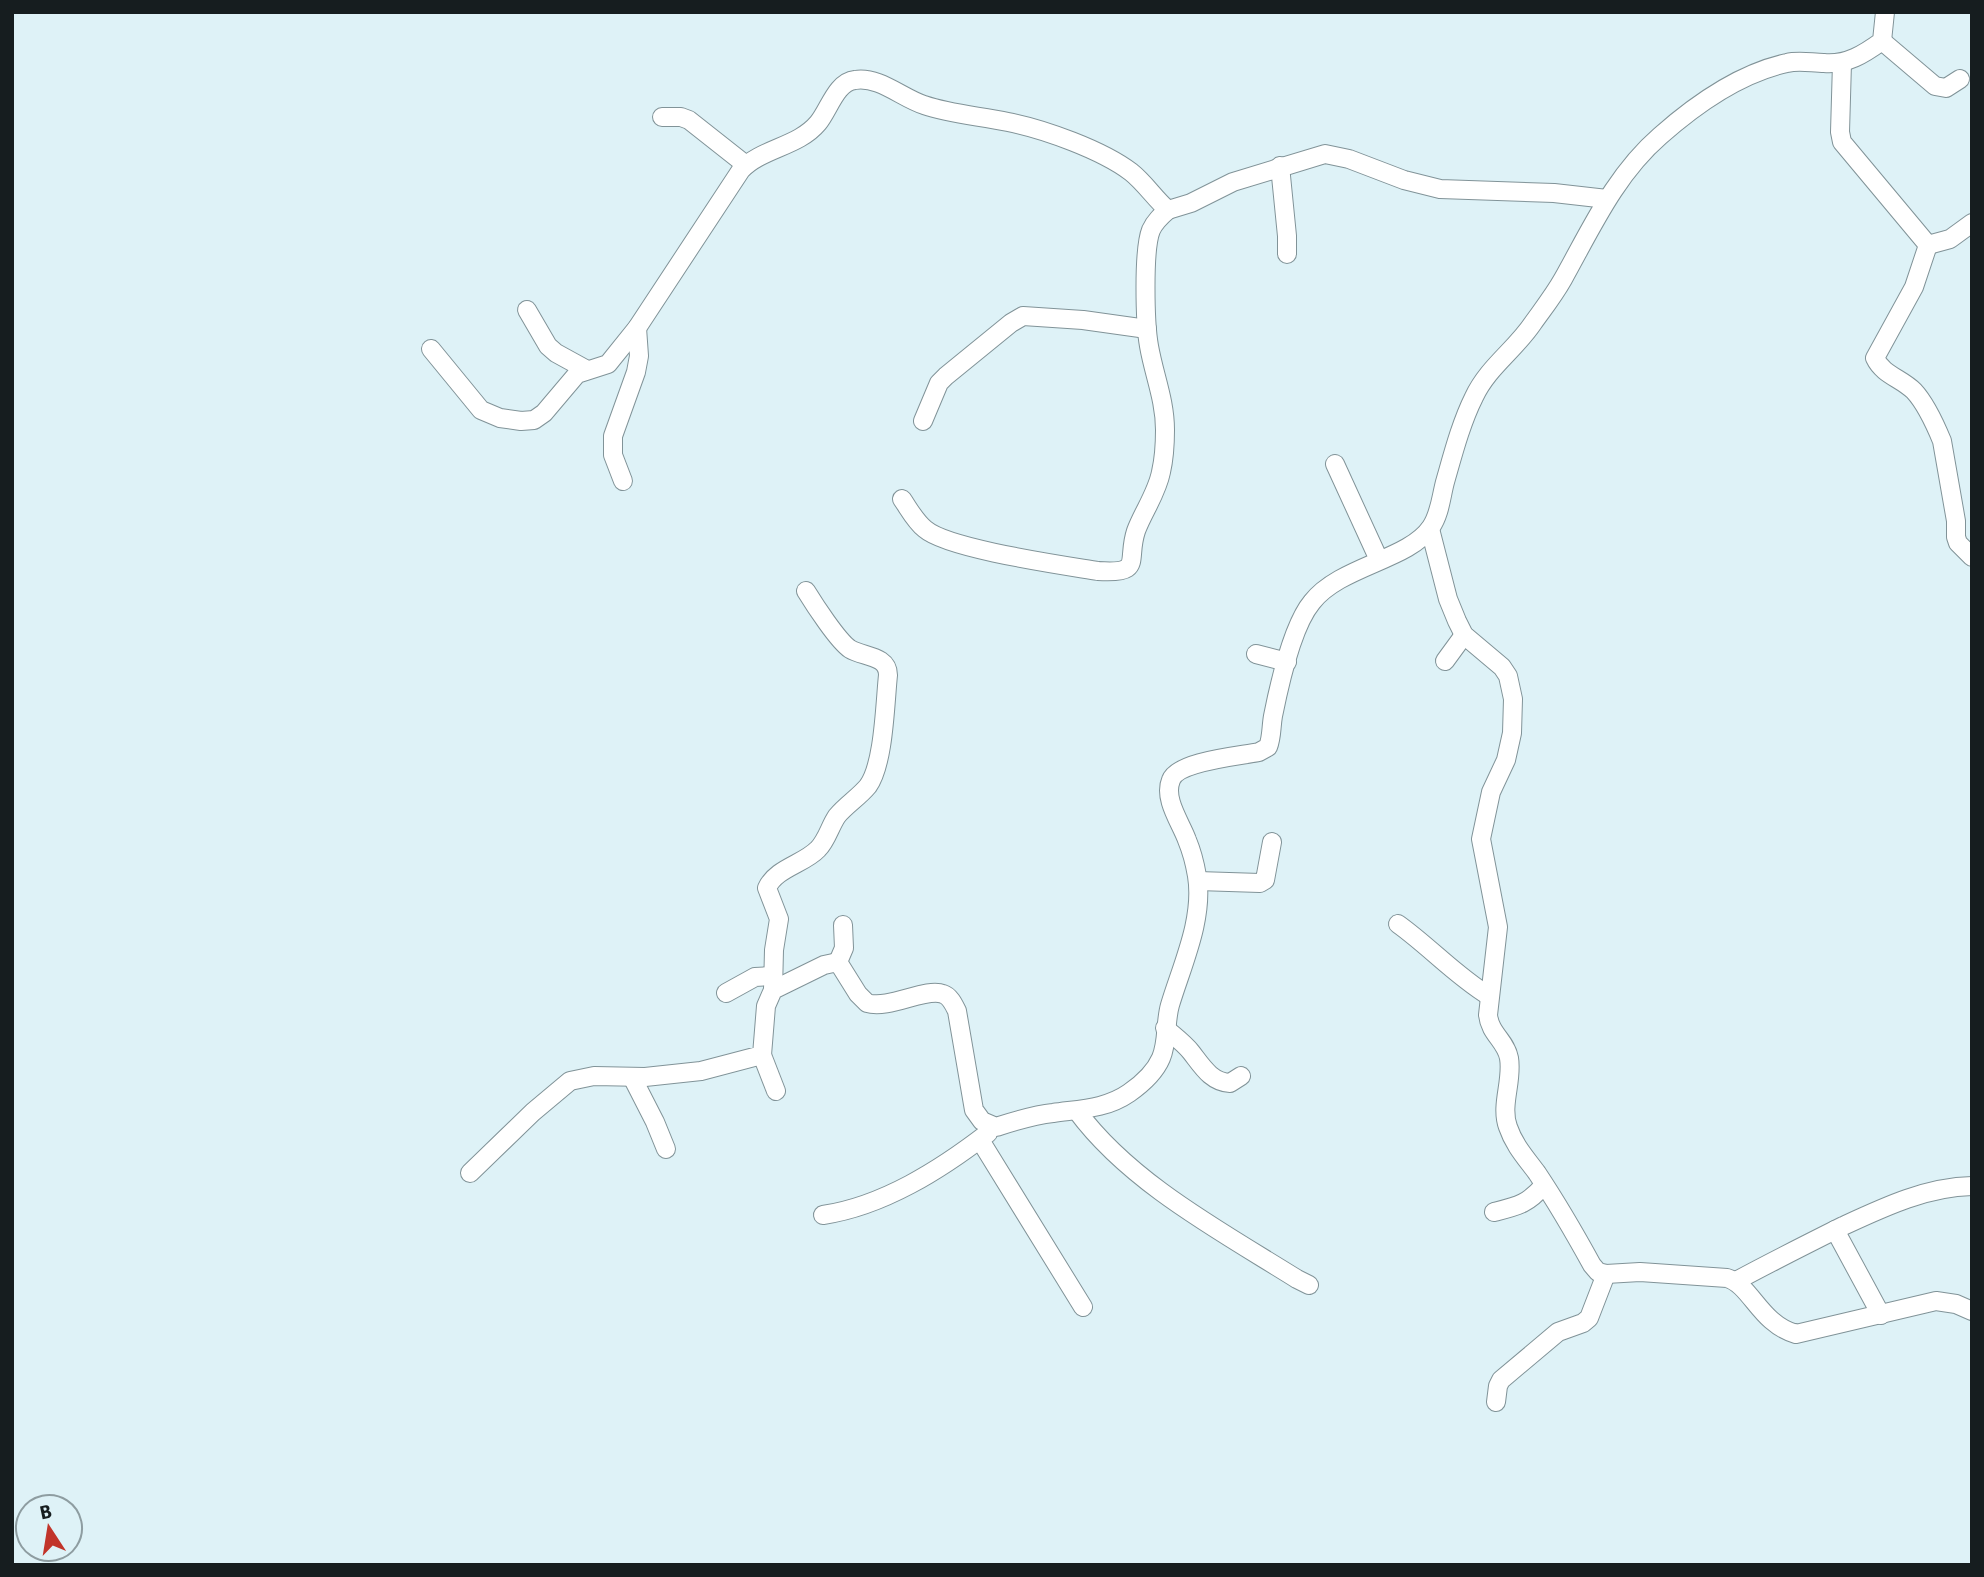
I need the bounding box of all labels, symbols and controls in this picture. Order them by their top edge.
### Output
north arrow [14,1493,84,1563]
text: B [37,1499,54,1525]

